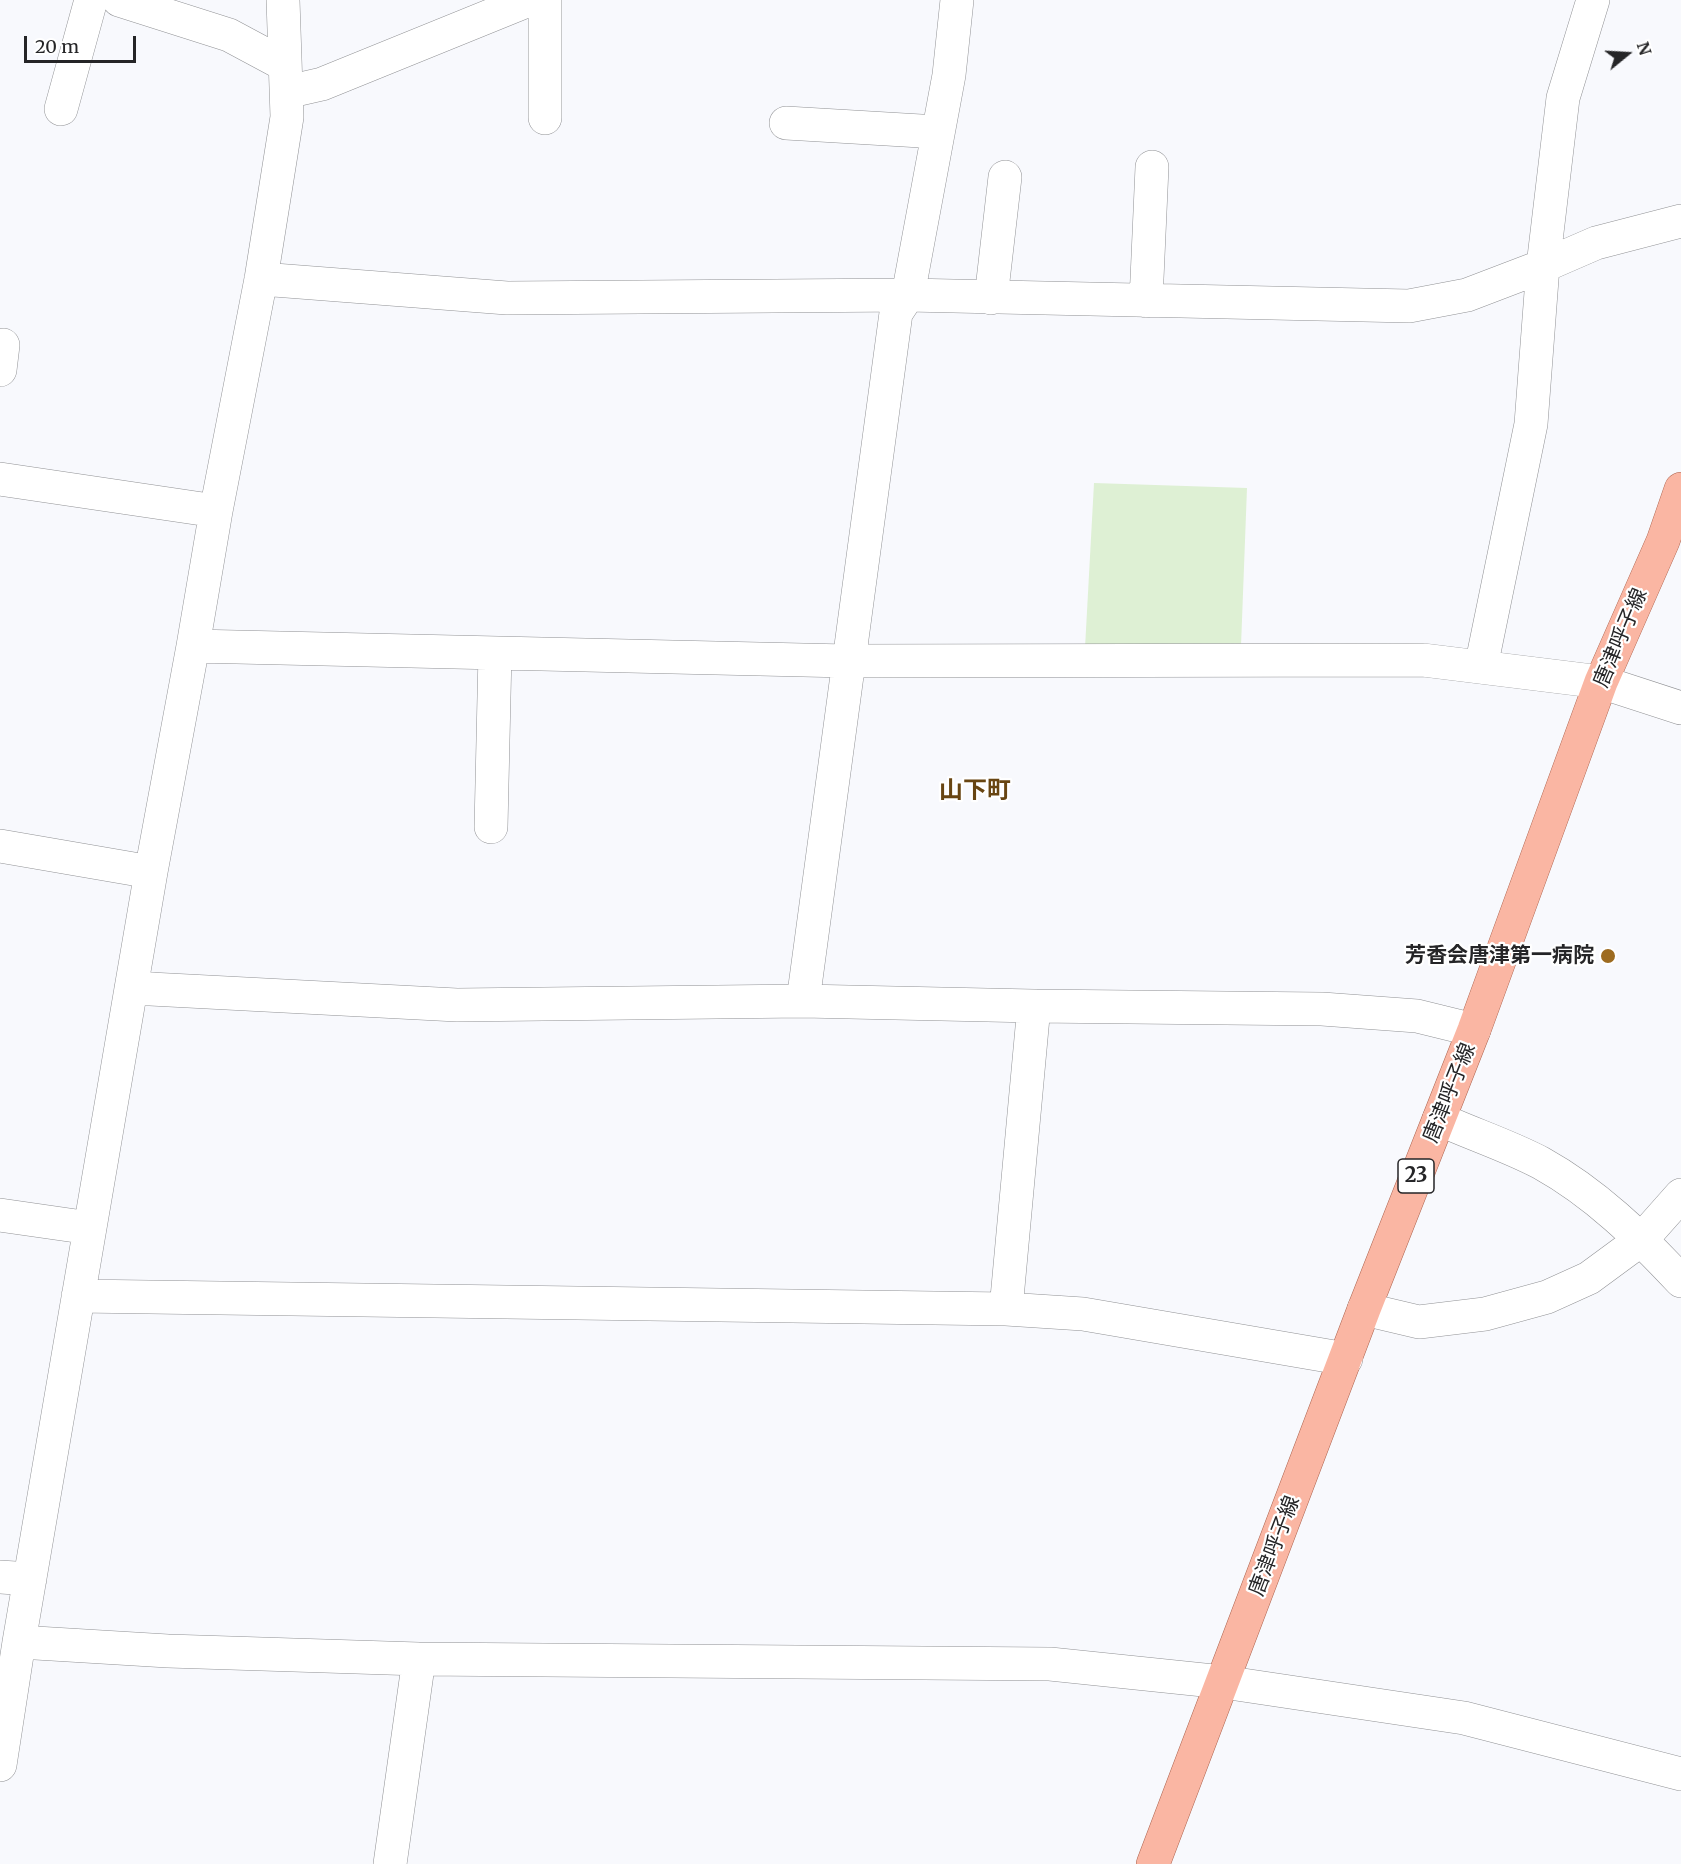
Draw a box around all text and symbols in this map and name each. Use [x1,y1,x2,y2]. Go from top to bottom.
scale bar [27,24,140,62]
north arrow [1597,24,1657,84]
text: 20 m [35,35,79,58]
text: N [1633,39,1656,58]
street label: 唐津呼子線 [1589,585,1653,691]
district label: 山下町 [939,777,1011,805]
place label: 芳香会唐津第一病院 [1405,943,1594,969]
marker: 芳香会唐津第一病院 [1599,947,1617,965]
street label: 唐津呼子線 [1419,1040,1481,1146]
road number: 23 [1398,1159,1434,1193]
street label: 唐津呼子線 [1244,1492,1306,1600]

